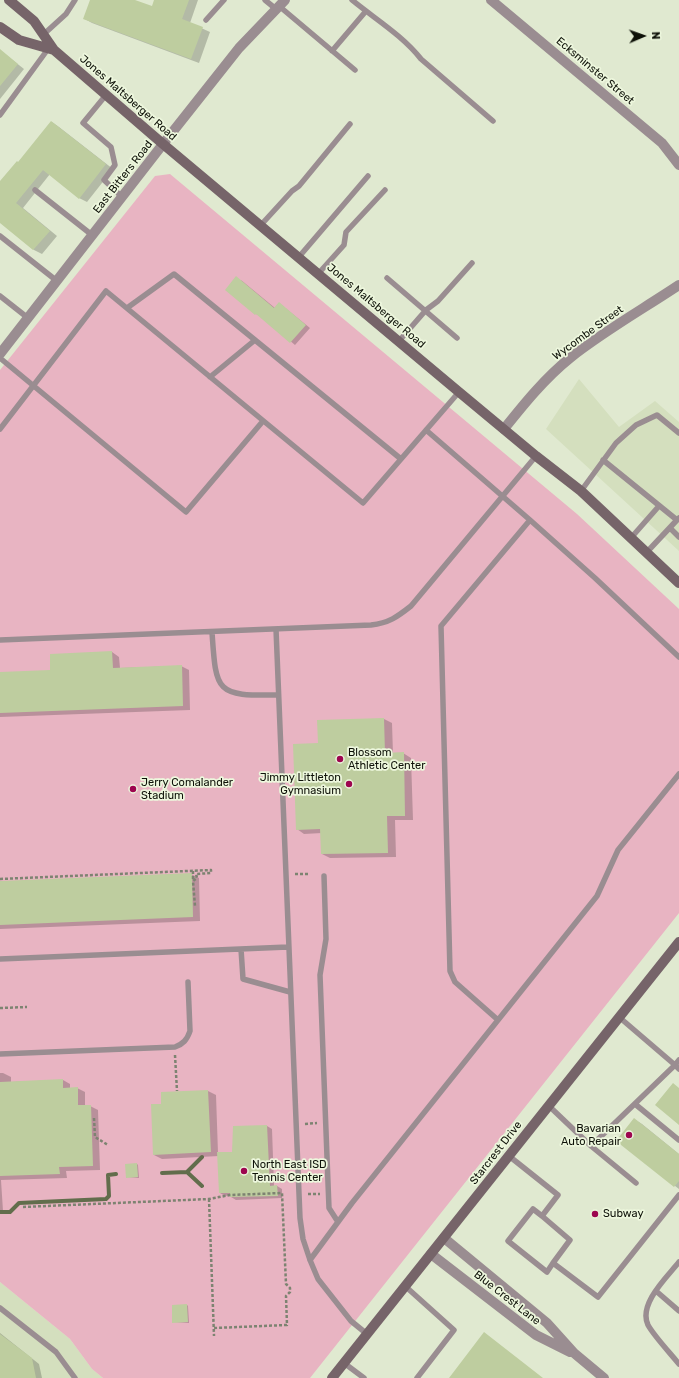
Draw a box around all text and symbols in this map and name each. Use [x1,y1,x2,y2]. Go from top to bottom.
north arrow [623,16,663,56]
text: N [649,31,662,40]
street label: Ecksminster Street [553,35,637,107]
street label: Jones Maltsberger Road [77,52,179,144]
street label: East Bitters Road [91,138,155,216]
street label: Jones Maltsberger Road [324,261,428,351]
street label: Wycombe Street [550,303,626,363]
place label: Blossom Athletic Center [348,746,425,772]
marker: Blossom Athletic Center [335,754,345,764]
place label: Jimmy Littleton Gymnasium [260,771,341,797]
place label: Jerry Comalander Stadium [141,776,233,802]
marker: Jimmy Littleton Gymnasium [344,779,354,789]
marker: Jerry Comalander Stadium [128,784,138,794]
street label: Starcrest Drive [467,1119,525,1187]
place label: Bavarian Auto Repair [561,1122,621,1148]
marker: Bavarian Auto Repair [624,1130,634,1140]
place label: North East ISD Tennis Center [252,1158,327,1184]
marker: North East ISD Tennis Center [239,1166,249,1176]
place label: Subway [603,1207,644,1221]
marker: Subway [590,1209,600,1219]
street label: Blue Crest Lane [471,1268,543,1328]

